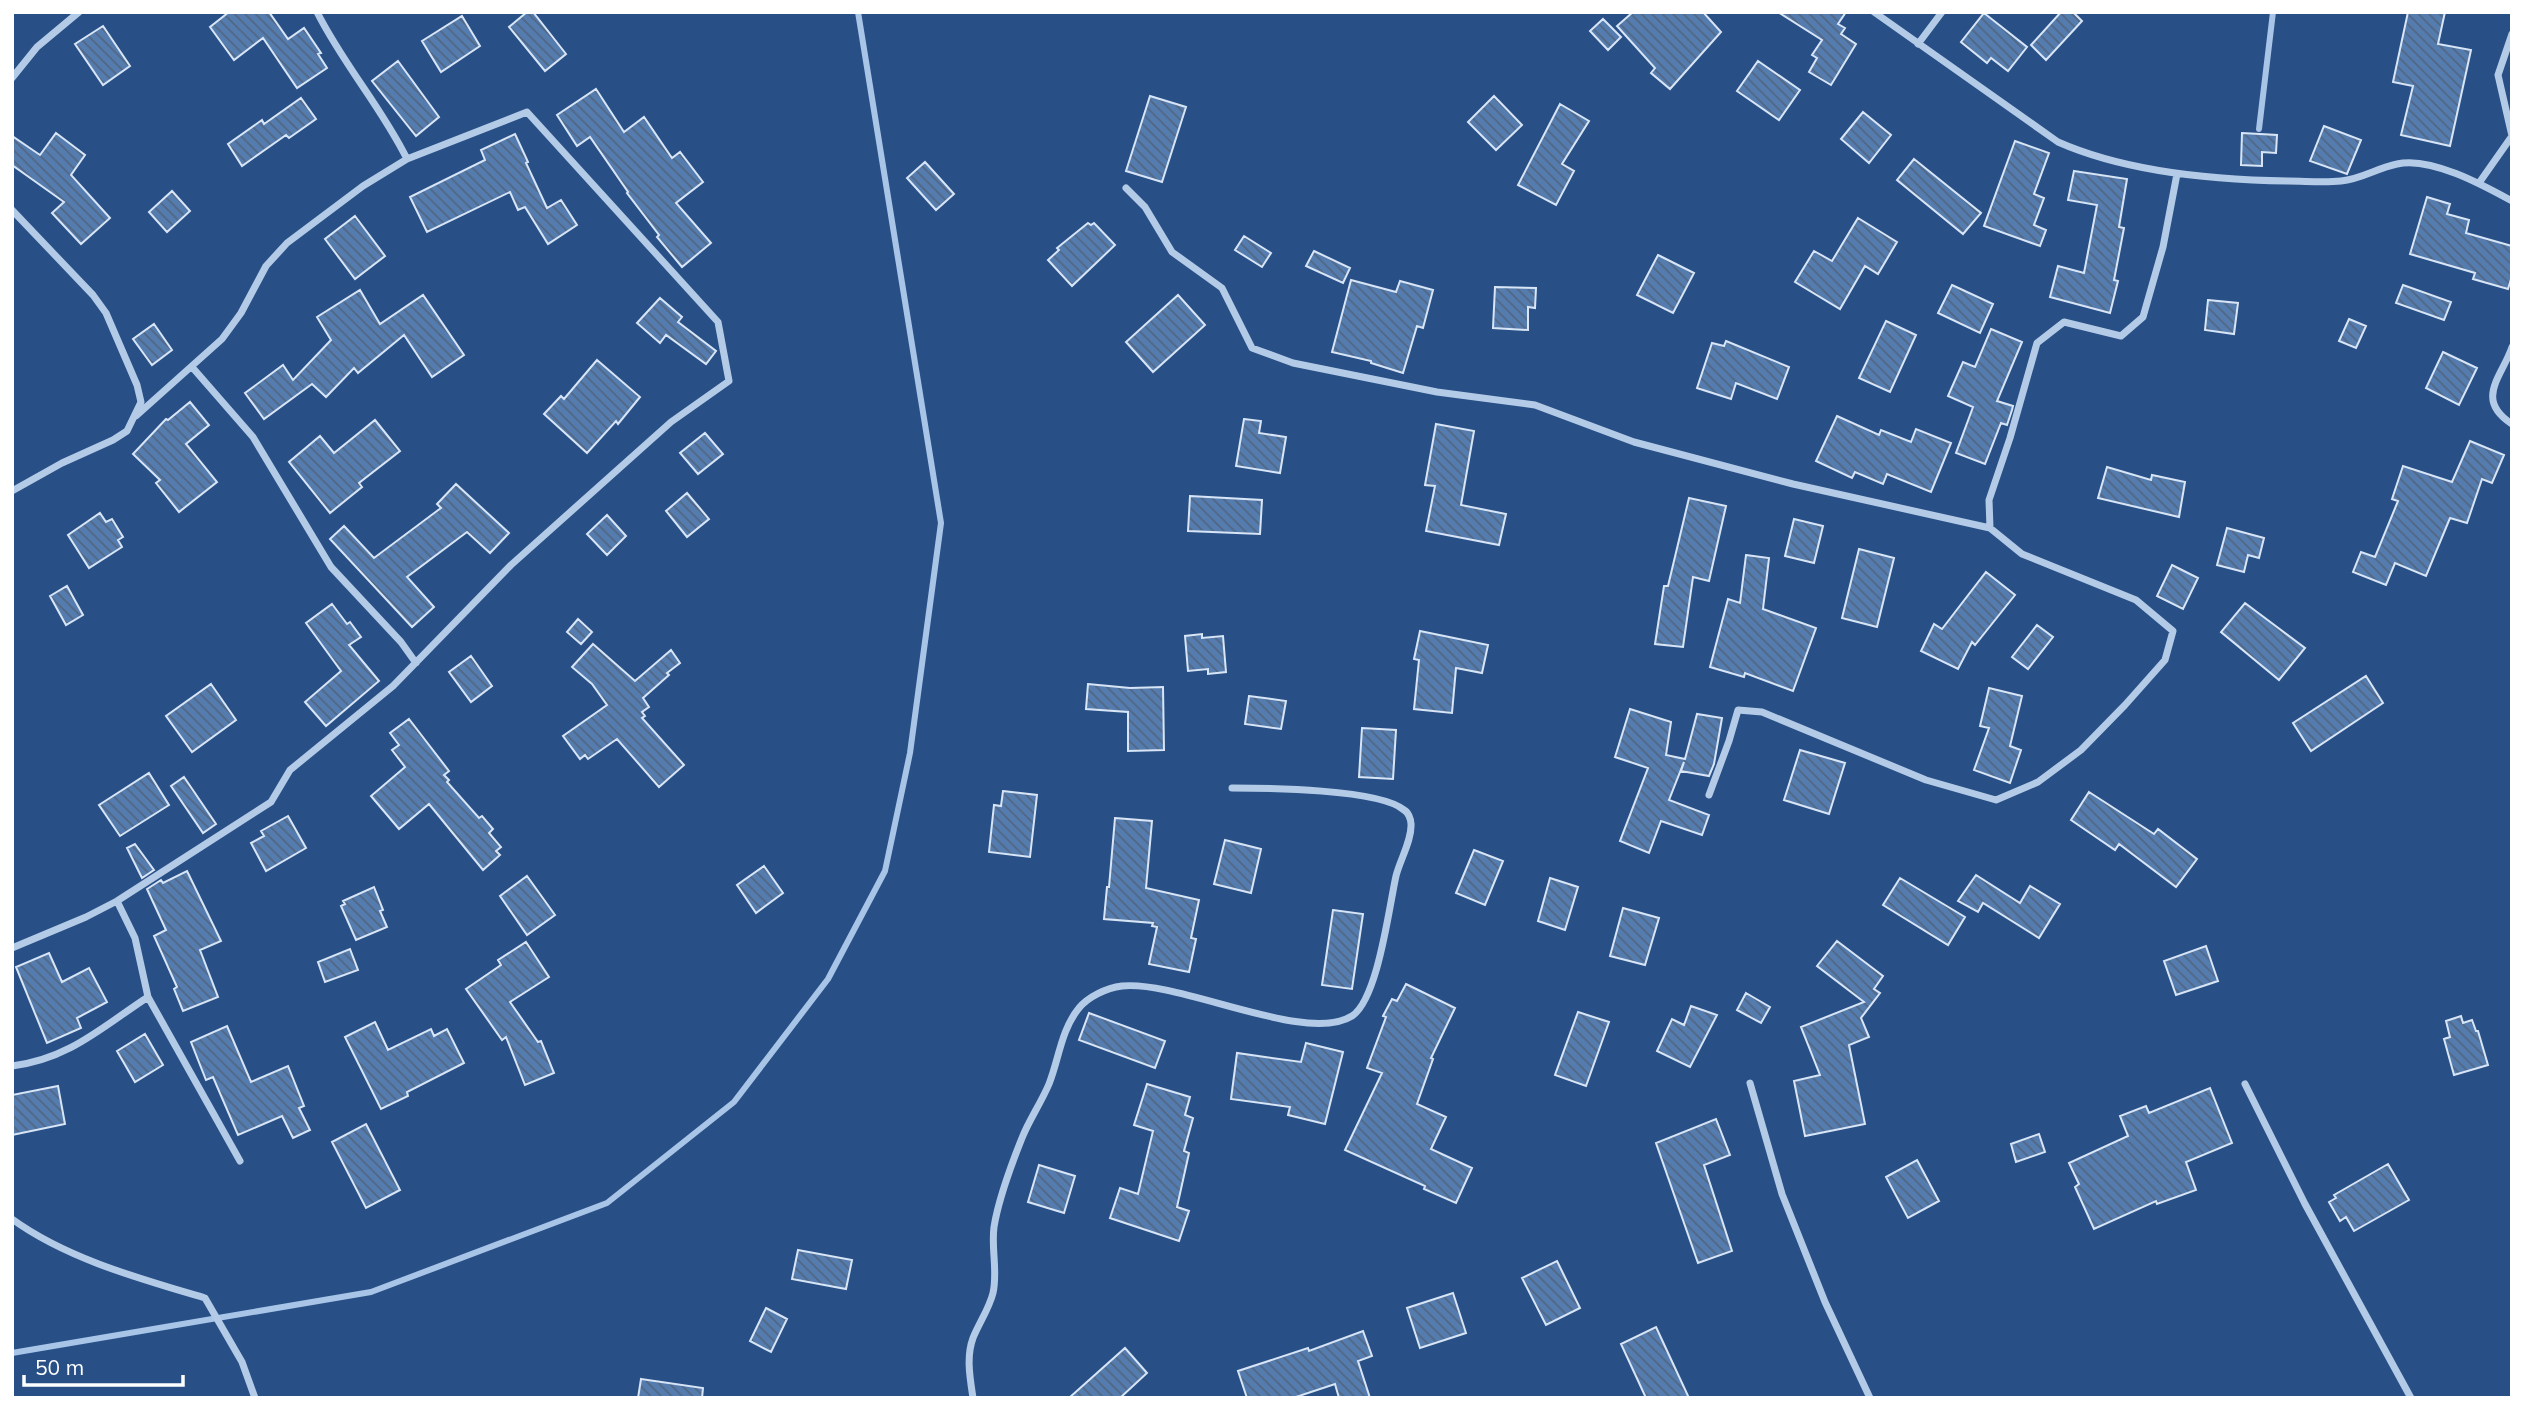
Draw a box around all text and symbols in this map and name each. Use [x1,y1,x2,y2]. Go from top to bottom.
scale bar [24,1344,184,1388]
text: 50 m [35,1354,84,1380]

